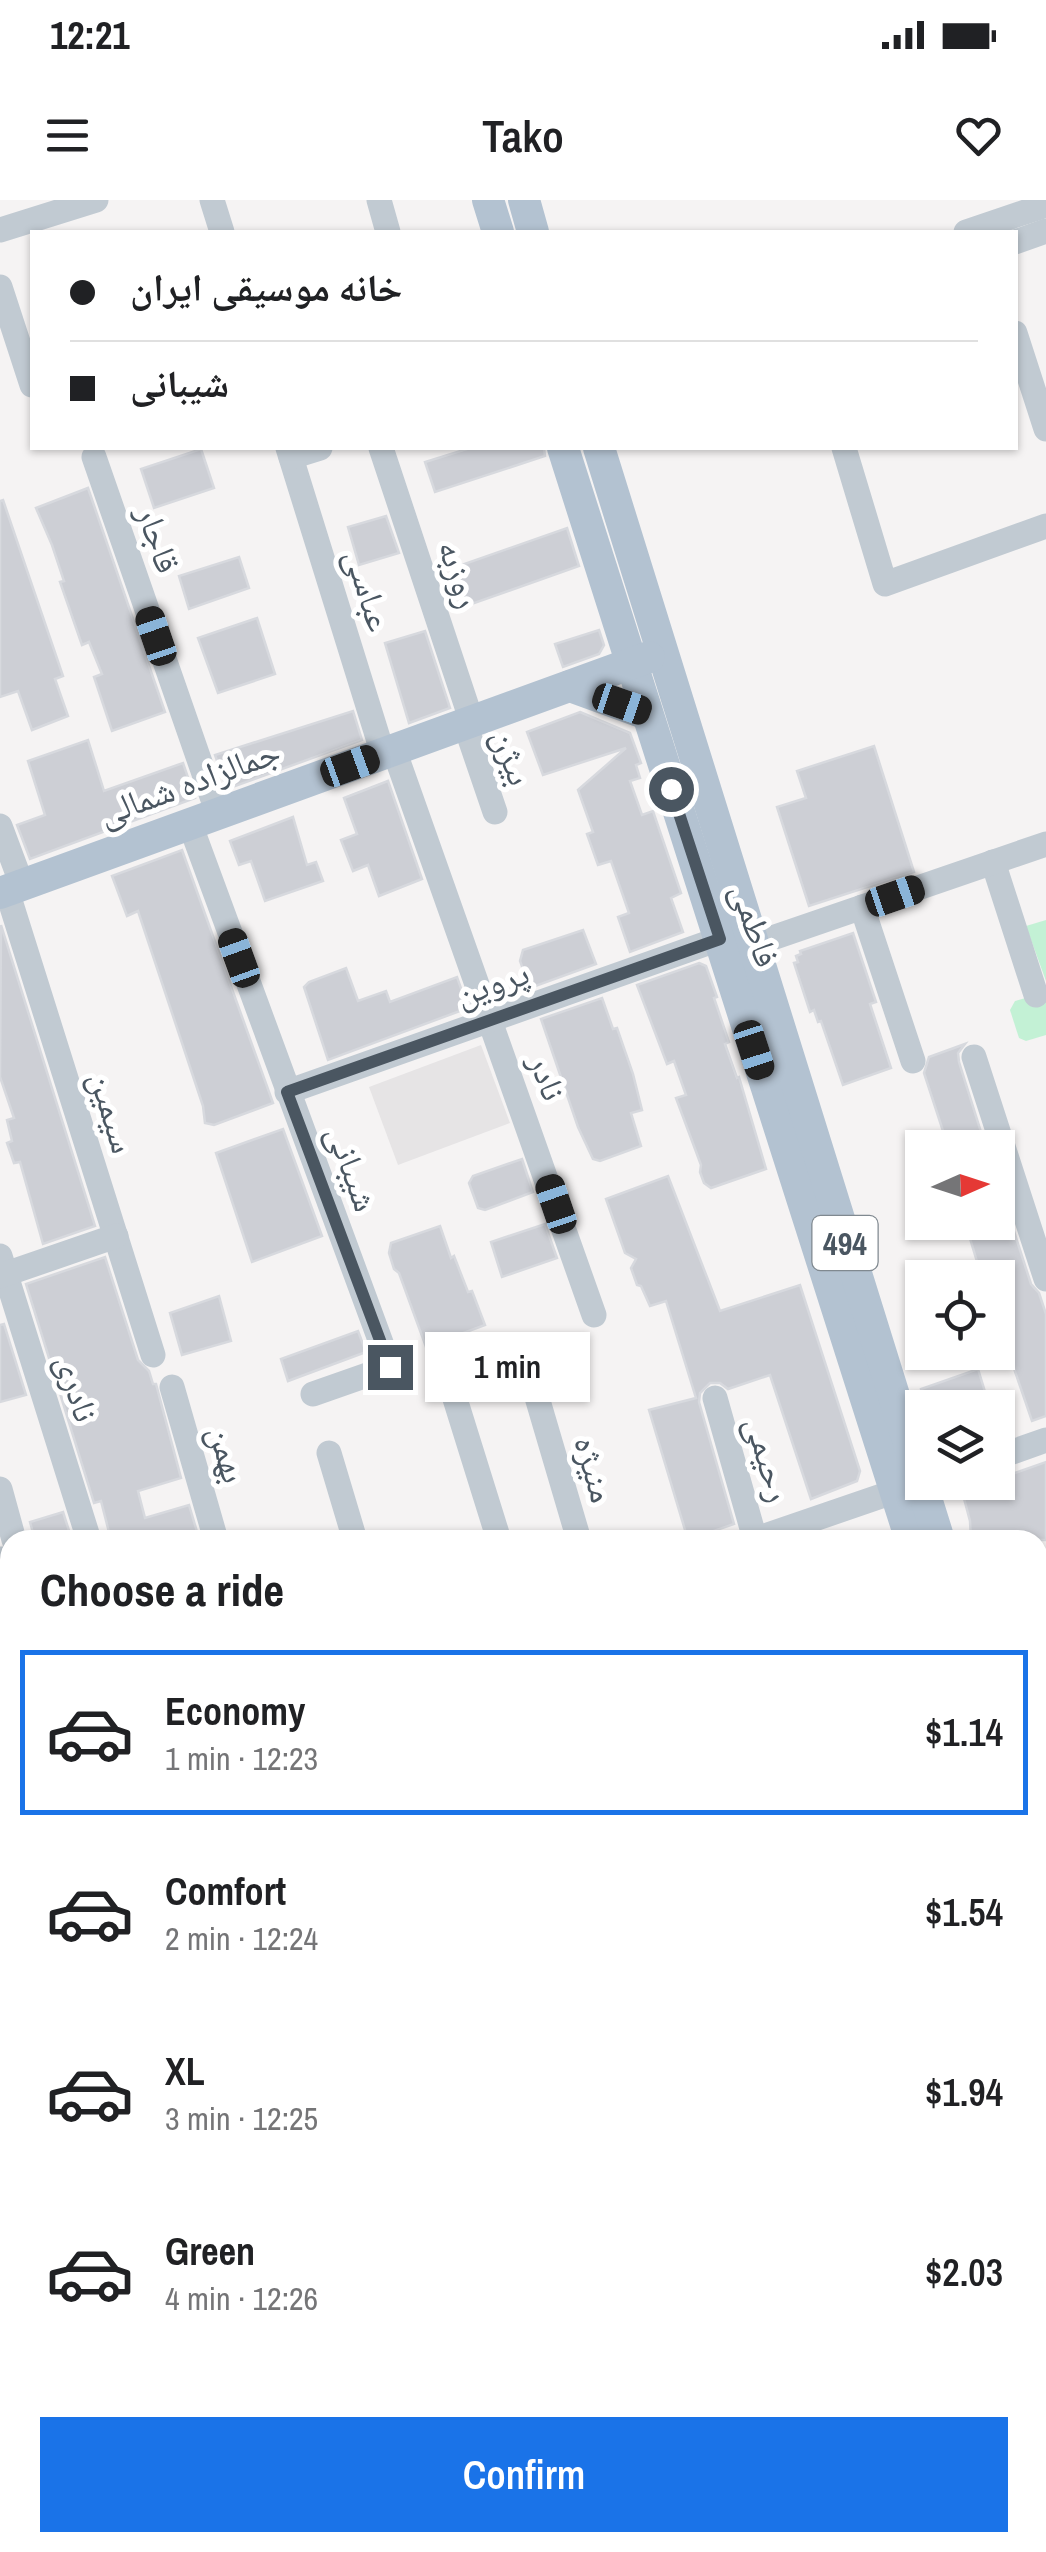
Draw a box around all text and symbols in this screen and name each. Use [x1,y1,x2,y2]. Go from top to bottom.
text: 12:21 [50,10,130,61]
text: Tako [482,105,564,166]
icon: menu [40,108,95,163]
icon: heart [951,108,1006,163]
text: خانه موسیقی ایران [130,262,402,313]
text: شیبانی [130,358,229,409]
street label: قاجار [125,498,192,579]
street label: روزبه [427,534,493,614]
street label: عباسی [334,543,404,637]
car [132,603,180,669]
car [589,680,655,728]
street label: بیژن [482,722,544,792]
street label: جمالزاده شمالی [92,727,286,837]
car [317,742,383,790]
route start [649,767,694,812]
car [862,872,928,920]
street label: فاطمی [720,877,792,973]
car [215,925,263,991]
street label: پروین [449,949,535,1017]
car [730,1017,778,1083]
street label: نادر [518,1046,578,1107]
street label: سیمین [78,1065,148,1159]
street label: شیبانی [316,1118,390,1218]
north arrow [905,1130,1015,1240]
map controls [905,1130,1015,1500]
car [532,1171,580,1237]
road number: 494 [812,1216,878,1270]
button: locate [905,1260,1015,1370]
callout: 1 min [425,1332,590,1402]
route end [368,1345,413,1390]
text: 1 min [474,1345,541,1388]
street label: نادری [46,1349,110,1427]
button: layers [905,1390,1015,1500]
street label: رحیمی [734,1411,804,1507]
street label: بهمن [197,1420,259,1488]
street label: منیژه [563,1430,627,1508]
text: Choose a ride [40,1559,284,1620]
text: Economy [165,1686,305,1737]
icon: car [45,1688,135,1778]
text: $1.14 [925,1707,1003,1758]
text: 1 min · 12:23 [165,1737,318,1780]
text: Comfort [165,1866,286,1917]
icon: car [45,1868,135,1958]
text: $1.54 [925,1887,1003,1938]
text: 2 min · 12:24 [165,1917,318,1960]
text: XL [165,2046,205,2097]
icon: car [45,2048,135,2138]
text: $1.94 [925,2067,1003,2118]
text: 3 min · 12:25 [165,2097,318,2140]
text: Green [165,2226,255,2277]
icon: car [45,2228,135,2318]
text: $2.03 [925,2247,1003,2298]
text: 4 min · 12:26 [165,2277,318,2320]
button: Confirm [40,2417,1008,2532]

